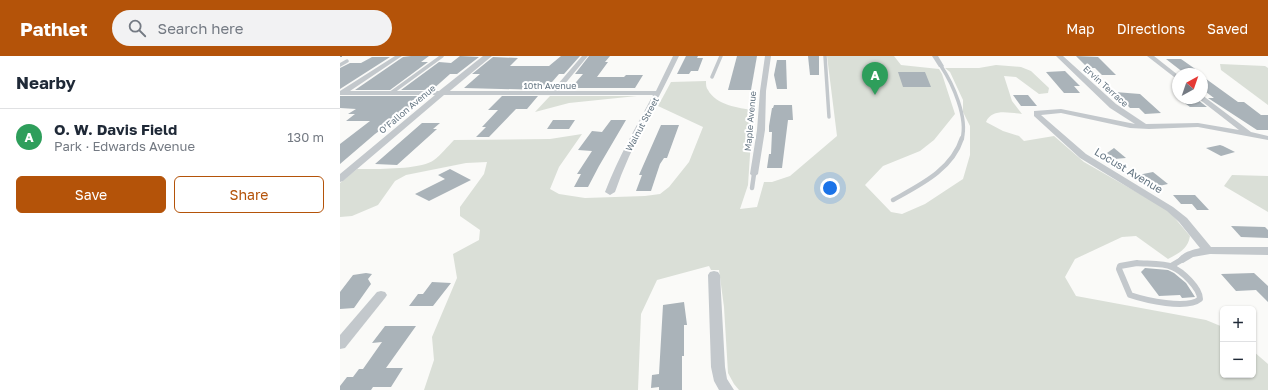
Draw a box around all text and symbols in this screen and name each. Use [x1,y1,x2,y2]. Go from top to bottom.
search box [112,10,392,46]
text: Pathlet [20,17,88,40]
icon: search [126,17,148,39]
text: Search here [158,19,244,37]
text: Map [1066,20,1095,37]
text: Directions [1117,20,1185,37]
text: Saved [1207,20,1248,37]
pin: A [862,62,888,95]
street label: Ervin Terrace [1081,63,1131,109]
north arrow [1172,68,1208,104]
text: Nearby [16,72,76,93]
street label: 10th Avenue [523,80,577,91]
street label: O’Fallon Avenue [377,82,437,136]
street label: Maple Avenue [742,90,758,152]
street label: Walnut Street [623,95,661,153]
text: O. W. Davis Field [54,120,177,138]
text: A [24,129,34,145]
text: 130 m [287,129,324,145]
text: Park · Edwards Avenue [54,138,195,154]
street label: Locust Avenue [1093,145,1165,195]
button: Save [16,176,166,213]
button: Share [174,176,324,213]
your location [820,178,840,198]
map controls [1220,306,1256,378]
button: + [1220,306,1256,342]
button: − [1220,342,1256,378]

